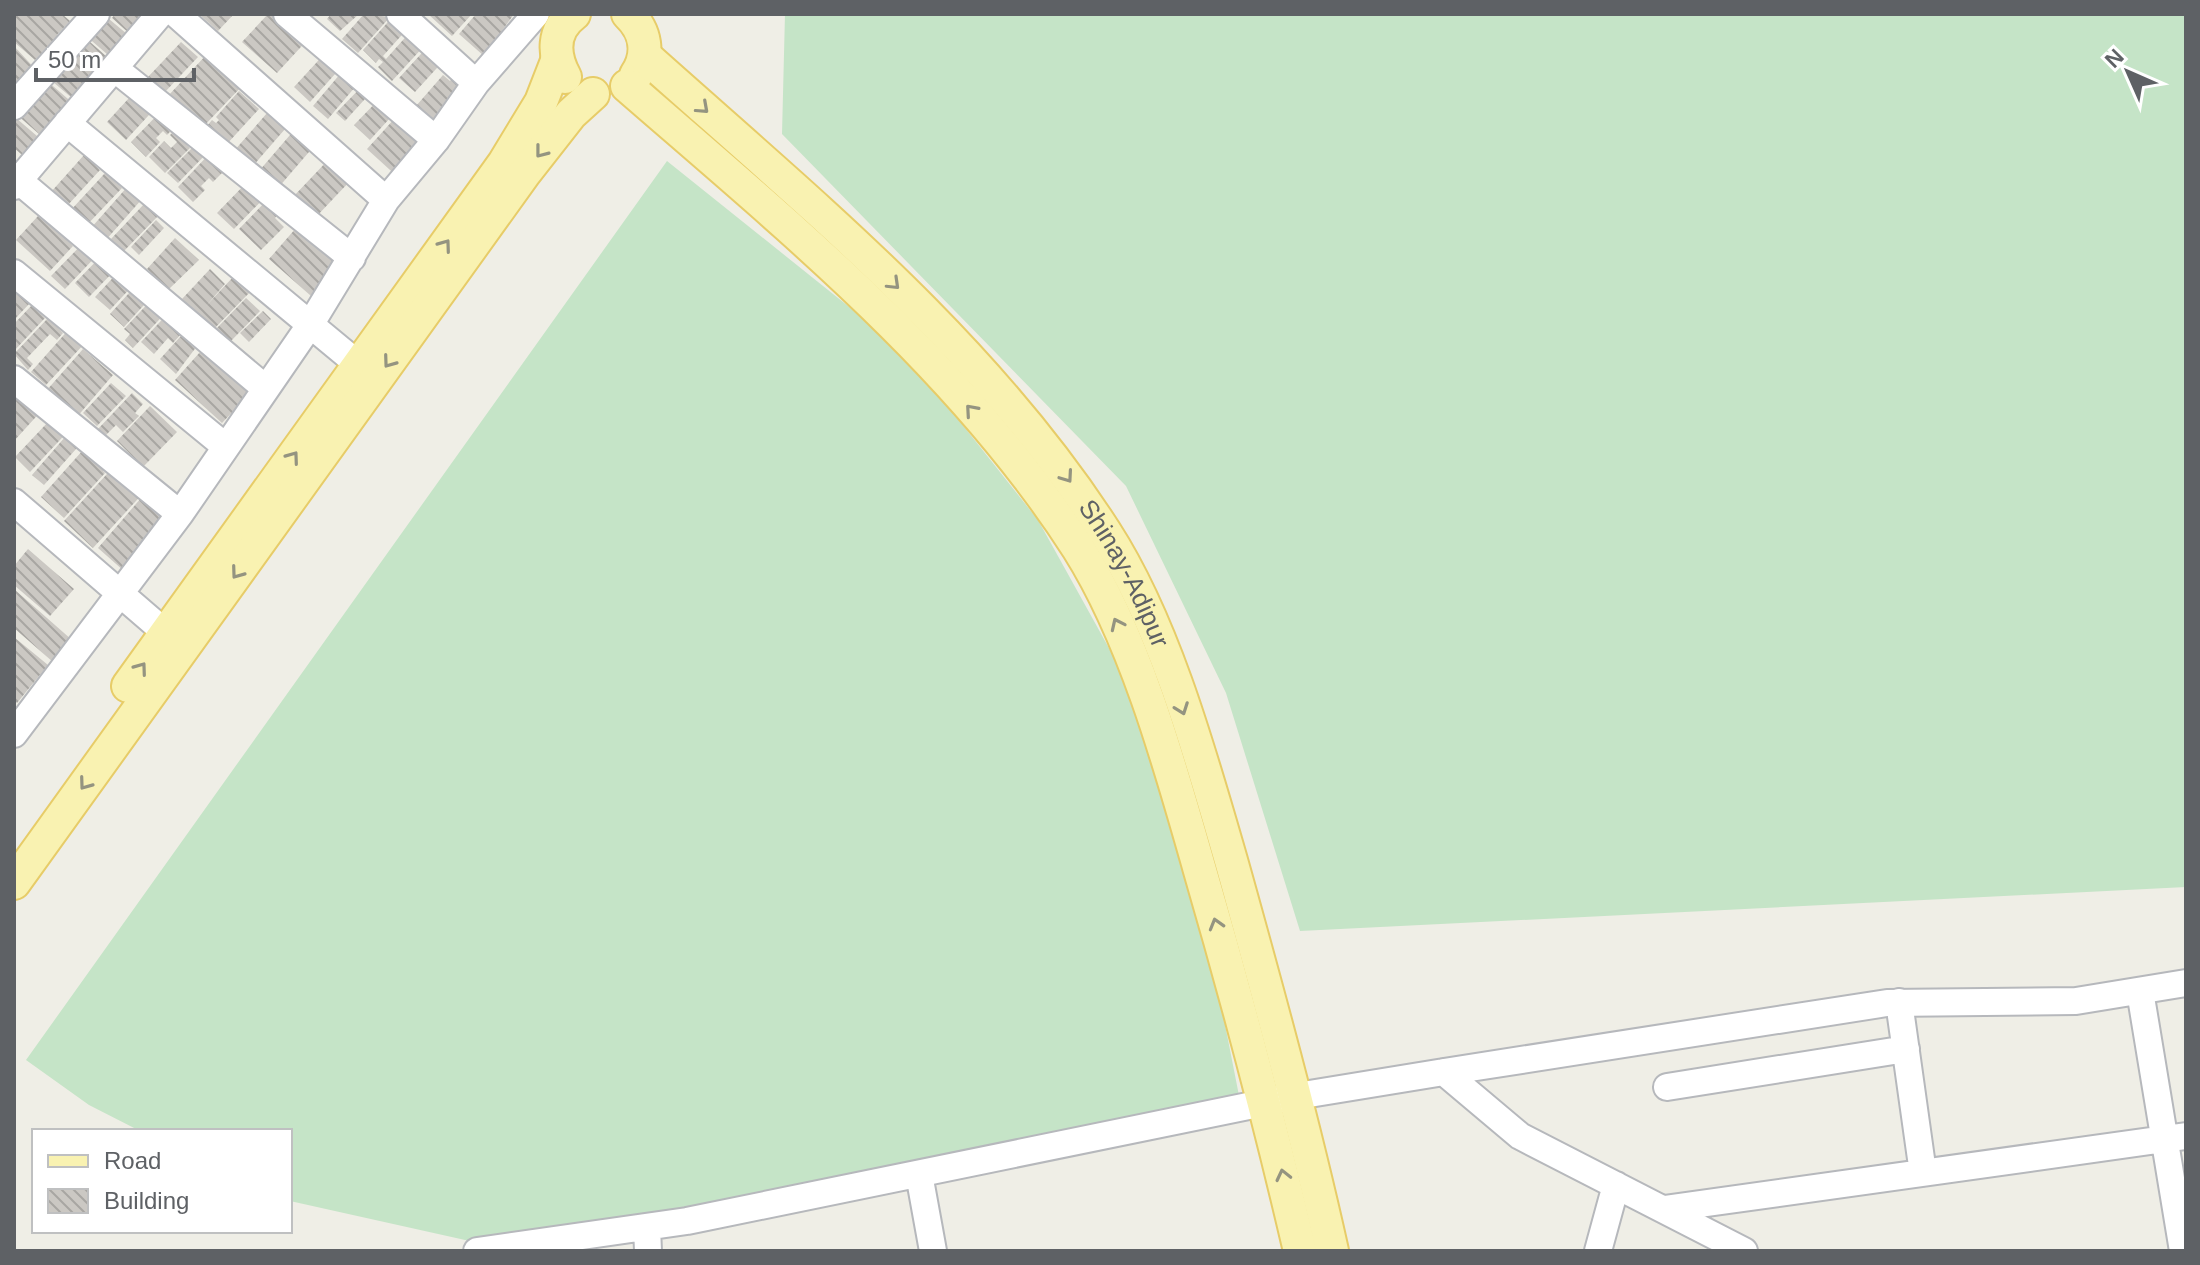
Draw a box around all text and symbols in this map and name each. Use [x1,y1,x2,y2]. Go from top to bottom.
scale bar [36,32,194,82]
north arrow [2088,32,2168,112]
text: N [2100,44,2129,73]
text: 50 m [48,46,101,73]
one-way arrow [693,98,708,112]
one-way arrow [537,143,551,158]
one-way arrow [435,240,450,254]
one-way arrow [885,274,899,289]
one-way arrow [384,354,398,368]
one-way arrow [967,404,981,419]
one-way arrow [283,451,298,465]
one-way arrow [1057,469,1072,483]
street label: Shinay-Adipur [1073,494,1176,652]
one-way arrow [232,565,247,579]
one-way arrow [1111,618,1127,632]
one-way arrow [131,662,146,676]
one-way arrow [1172,701,1189,715]
one-way arrow [80,776,95,790]
one-way arrow [1209,917,1225,931]
legend [32,1129,292,1233]
text: Road [104,1147,161,1174]
one-way arrow [1275,1169,1292,1182]
text: Building [104,1187,189,1214]

